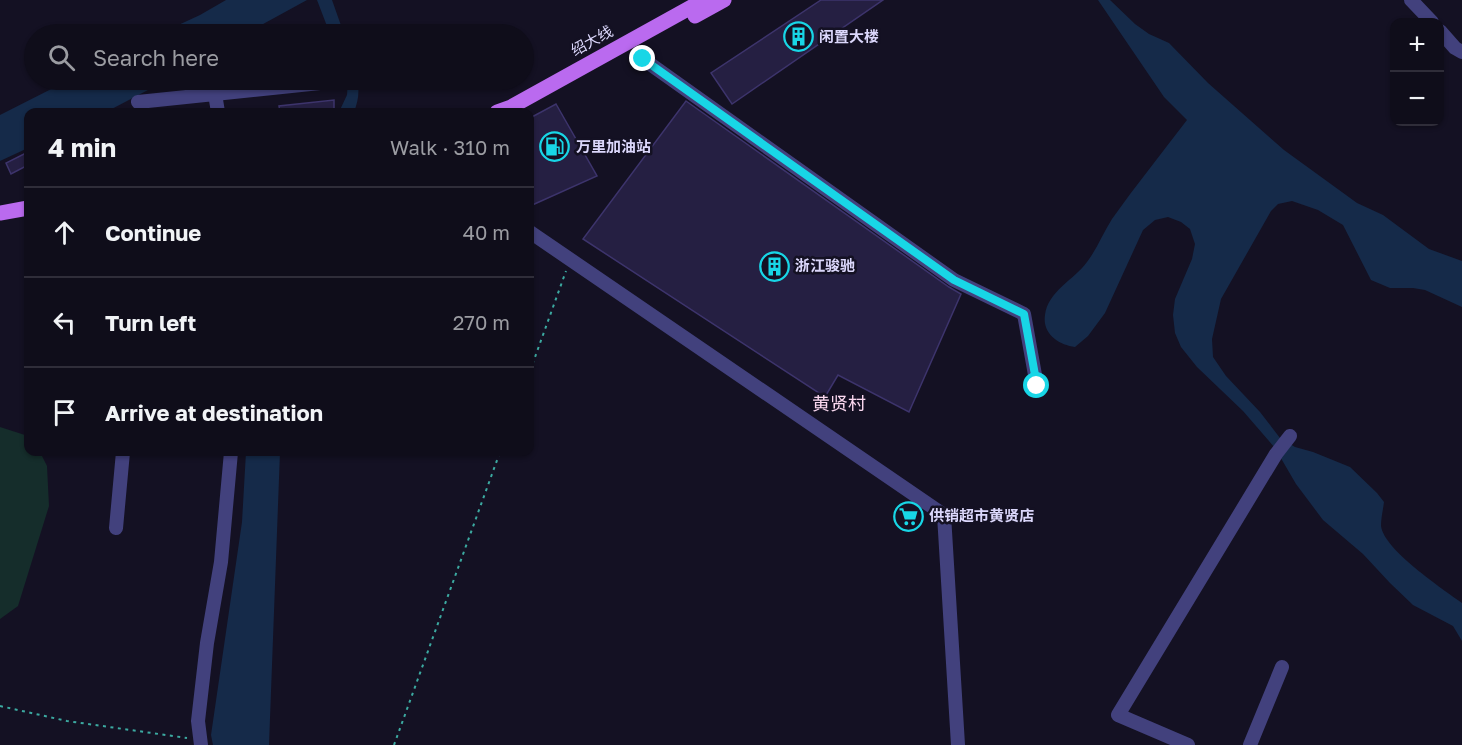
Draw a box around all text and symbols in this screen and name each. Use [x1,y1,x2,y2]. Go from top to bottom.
map controls [1390,18,1444,126]
button: + [1390,18,1444,72]
street label: 绍大线 [567,21,616,59]
building icon: 闲置大楼 [782,21,814,53]
search box [24,24,534,90]
place label: 闲置大楼 [819,27,879,45]
icon: search [45,41,78,74]
text: Search here [93,44,219,71]
route end [629,45,655,71]
button: − [1390,72,1444,126]
fuel station icon: 万里加油站 [539,131,571,163]
text: 4 min [48,132,116,163]
text: Walk · 310 m [390,135,510,159]
place label: 万里加油站 [576,137,651,155]
icon: ahead [48,216,81,249]
text: Continue [105,219,201,246]
text: 40 m [463,220,510,244]
building icon: 浙江骏驰 [758,250,790,282]
place label: 浙江骏驰 [795,256,855,274]
icon: left [48,306,81,339]
text: Turn left [105,309,196,336]
text: 270 m [453,310,510,334]
route start [1023,372,1049,398]
district label: 黄贤村 [812,392,866,414]
icon: arrive [48,396,81,429]
text: Arrive at destination [105,399,323,426]
supermarket icon: 供销超市黄贤店 [892,500,924,532]
place label: 供销超市黄贤店 [929,506,1034,524]

